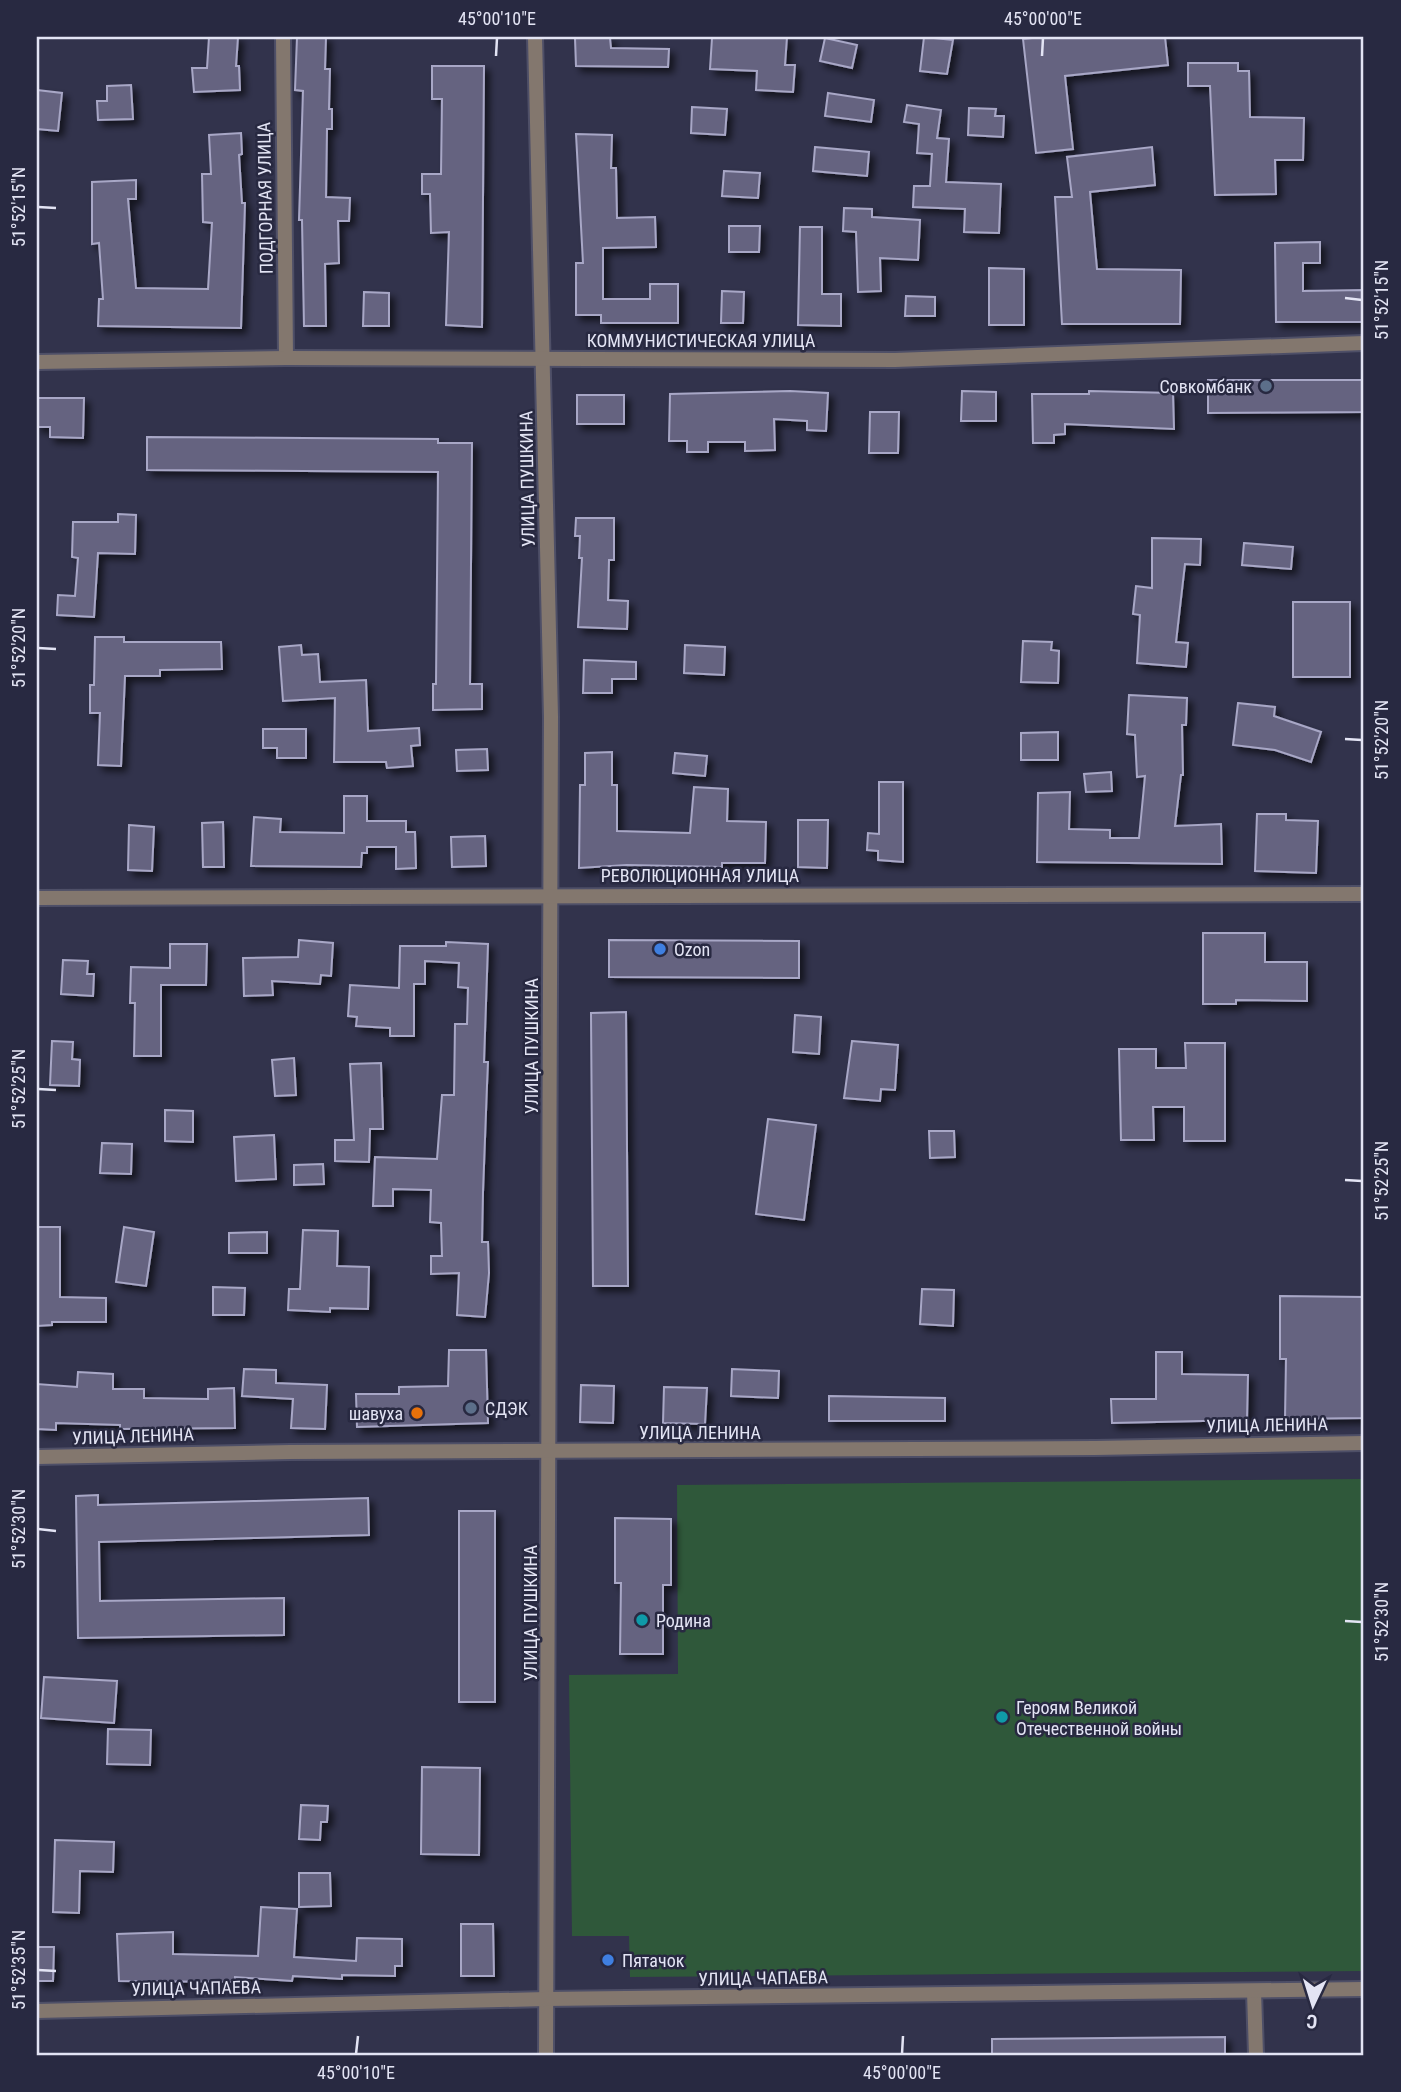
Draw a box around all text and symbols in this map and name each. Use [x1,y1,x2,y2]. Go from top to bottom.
text: 45°00'10"E [458,8,536,29]
text: 45°00'00"E [1004,8,1082,29]
street label: ПОДГОРНАЯ УЛИЦА [253,121,277,274]
text: 51°52'15"N [8,167,29,247]
text: 51°52'15"N [1371,260,1392,340]
street label: КОММУНИСТИЧЕСКАЯ УЛИЦА [587,330,816,351]
place label: Совкомбанк [1159,376,1252,397]
marker: Совкомбанк [1258,378,1274,394]
street label: УЛИЦА ПУШКИНА [515,410,539,547]
text: 51°52'20"N [8,608,29,688]
text: 51°52'20"N [1371,700,1392,780]
street label: РЕВОЛЮЦИОННАЯ УЛИЦА [601,865,800,886]
place label: Ozon [674,939,710,960]
marker: Ozon [652,941,668,957]
street label: УЛИЦА ПУШКИНА [521,977,542,1114]
text: 51°52'25"N [8,1049,29,1129]
text: 51°52'25"N [1371,1141,1392,1221]
place label: СДЭК [485,1398,528,1419]
marker: СДЭК [463,1400,479,1416]
place label: шавуха [349,1403,403,1424]
marker: шавуха [409,1405,425,1421]
street label: УЛИЦА ЛЕНИНА [1206,1413,1329,1437]
street label: УЛИЦА ЛЕНИНА [639,1422,762,1443]
street label: УЛИЦА ЛЕНИНА [72,1423,195,1449]
text: 51°52'30"N [8,1489,29,1569]
street label: УЛИЦА ПУШКИНА [520,1544,541,1681]
text: 51°52'30"N [1371,1582,1392,1662]
place label: Родина [656,1610,711,1631]
marker: Родина [634,1612,650,1628]
place label: Героям Великой Отечественной войны [1016,1697,1182,1739]
marker: Героям Великой Отечественной войны [994,1709,1010,1725]
text: 51°52'35"N [8,1930,29,2010]
place label: Пятачок [622,1950,685,1971]
marker: Пятачок [600,1952,616,1968]
street label: УЛИЦА ЧАПАЕВА [698,1966,829,1990]
north arrow [1278,1969,1348,2039]
street label: УЛИЦА ЧАПАЕВА [131,1976,262,2000]
text: С [1305,2010,1318,2033]
text: 45°00'10"E [317,2062,395,2083]
text: 45°00'00"E [863,2062,941,2083]

